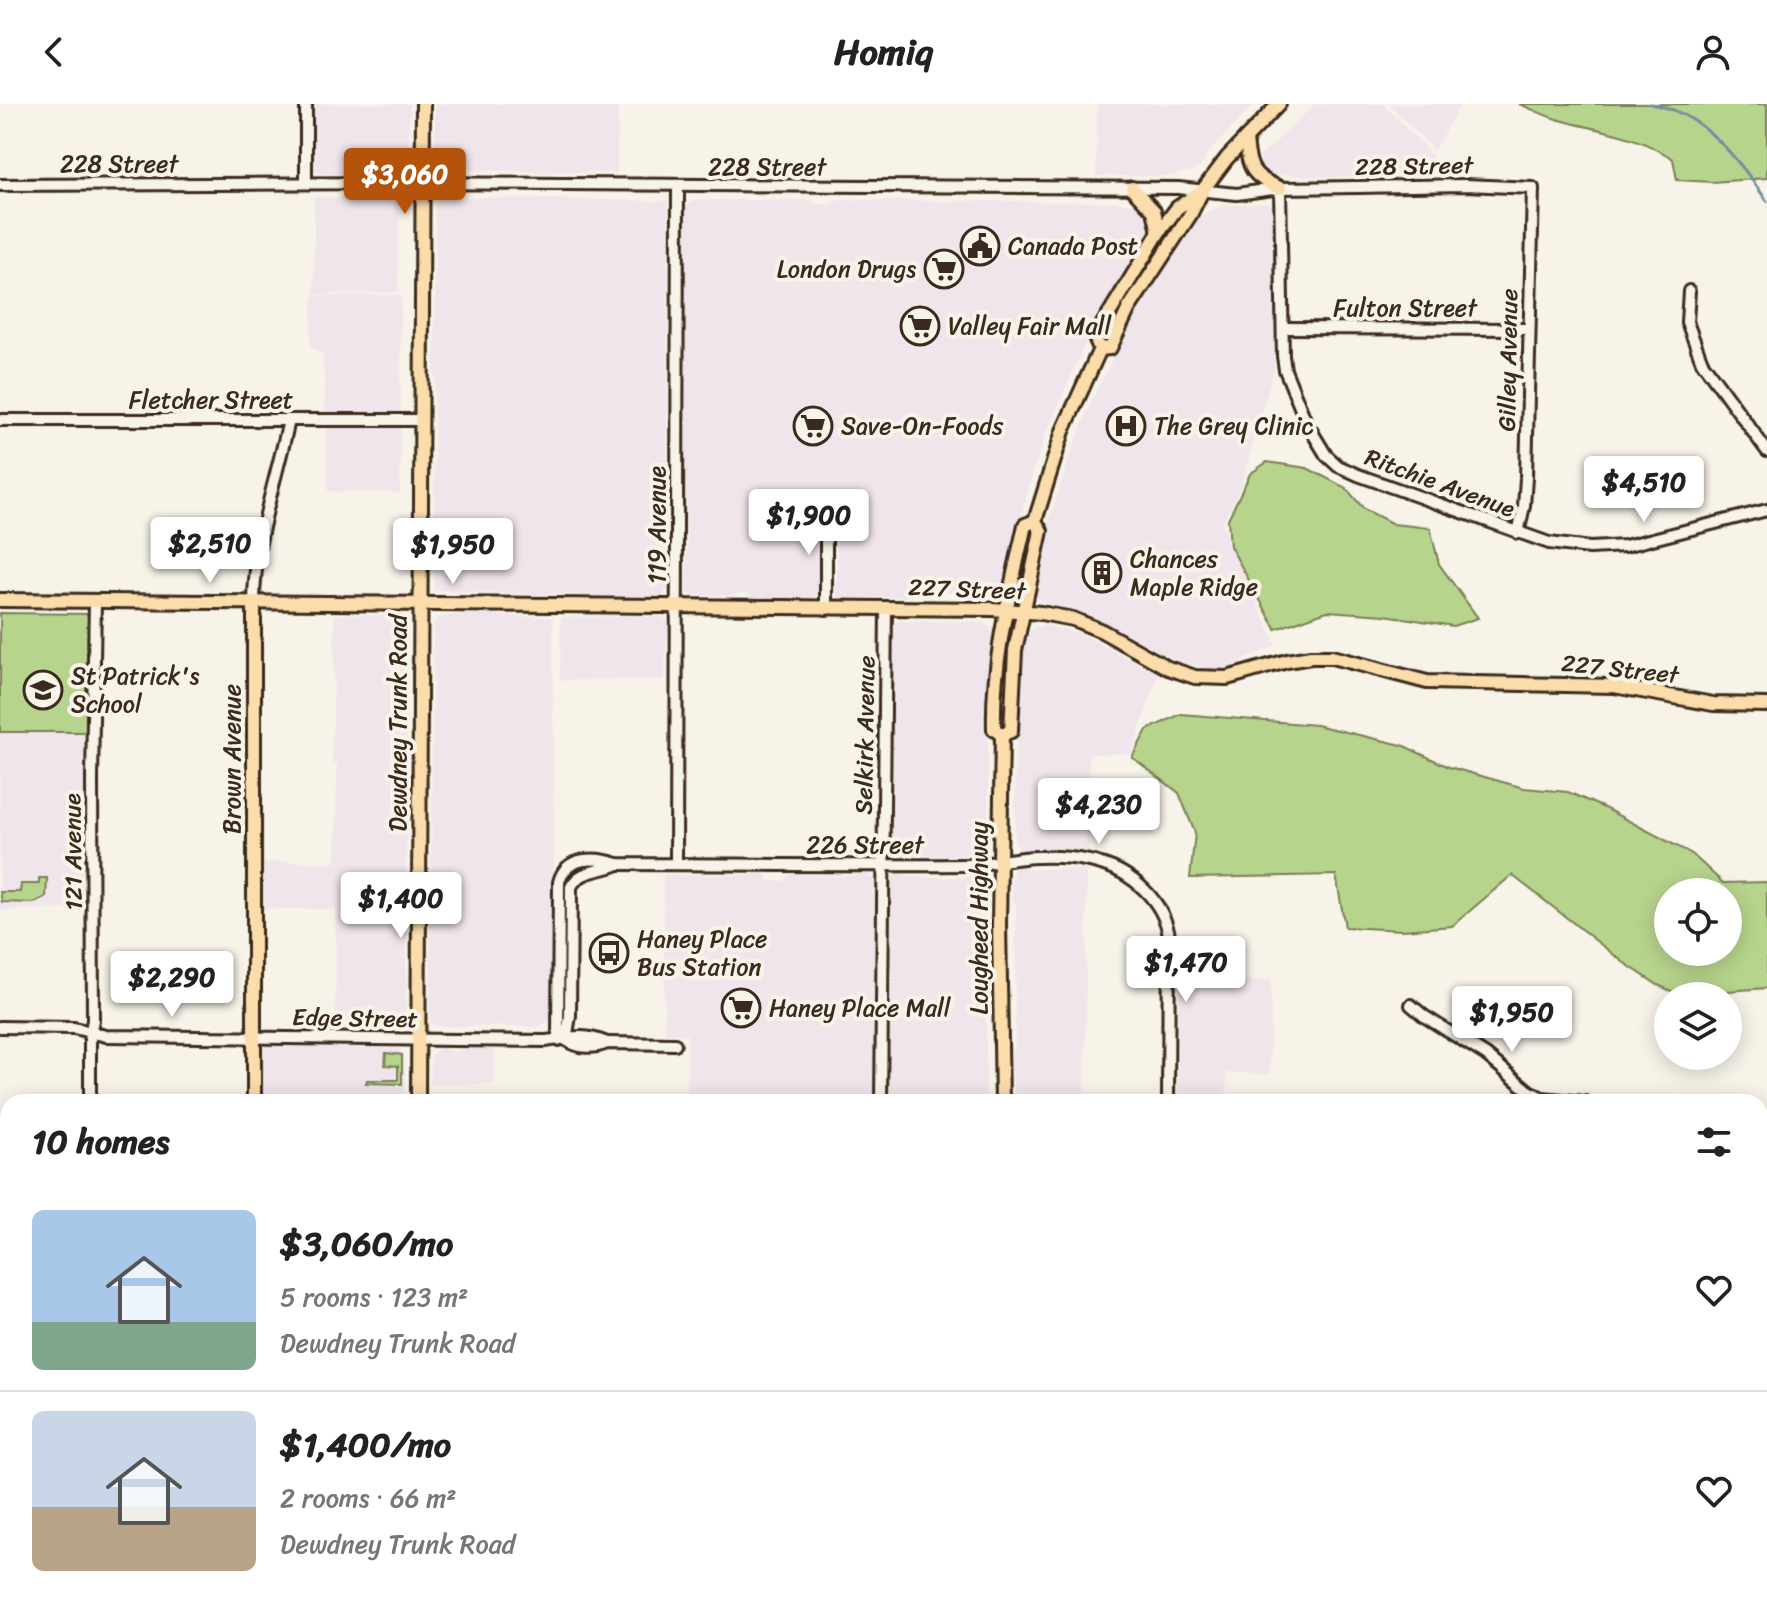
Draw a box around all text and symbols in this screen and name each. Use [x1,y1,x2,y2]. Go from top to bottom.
text: Homiq [834,20,933,84]
icon: back [32,30,76,74]
icon: person [1691,30,1735,74]
street label: 228 Street [60,143,179,185]
street label: 228 Street [1355,144,1475,188]
street label: 228 Street [708,146,827,188]
pin: $3,060 [340,148,470,216]
text: $3,060 [362,151,448,197]
public building icon: Canada Post [959,225,1001,267]
place label: Canada Post [1008,225,1138,267]
place label: London Drugs [777,248,916,290]
supermarket icon: London Drugs [923,248,965,290]
street label: Fulton Street [1333,287,1478,329]
street label: Gilley Avenue [1486,288,1530,432]
supermarket icon: Valley Fair Mall [899,305,941,347]
place label: Valley Fair Mall [948,305,1112,347]
street label: Fletcher Street [129,379,293,421]
supermarket icon: Save-On-Foods [792,405,834,447]
place label: Save-On-Foods [841,405,1004,447]
hospital icon: The Grey Clinic [1105,405,1147,447]
place label: The Grey Clinic [1154,405,1314,447]
street label: Ritchie Avenue [1359,436,1521,530]
pin: $4,510 [1579,456,1709,524]
text: $4,510 [1602,459,1686,505]
street label: 119 Avenue [636,465,678,584]
pin: $1,900 [744,489,874,557]
text: $1,900 [767,492,851,538]
pin: $2,510 [145,517,275,585]
pin: $1,950 [388,518,518,586]
text: $2,510 [169,520,251,566]
text: $1,950 [411,521,495,567]
place label: Chances Maple Ridge [1130,538,1258,608]
building icon: Chances Maple Ridge [1081,552,1123,594]
street label: 227 Street [908,566,1028,612]
street label: Dewdney Trunk Road [377,613,419,832]
street label: 227 Street [1559,642,1682,696]
place label: St Patrick's School [71,655,200,725]
street label: Selkirk Avenue [843,655,887,815]
school or university icon: St Patrick's School [22,669,64,711]
street label: Brown Avenue [211,684,253,834]
pin: $4,230 [1034,778,1164,846]
text: $4,230 [1056,781,1142,827]
street label: 121 Avenue [51,793,95,911]
street label: Lougheed Highway [958,821,1000,1015]
street label: 226 Street [806,824,925,866]
pin: $1,400 [336,872,466,940]
text: $1,400 [359,875,443,921]
map controls [1654,878,1742,1070]
button: locate [1654,878,1742,966]
place label: Haney Place Bus Station [637,918,767,988]
bus stop icon: Haney Place Bus Station [588,932,630,974]
pin: $1,470 [1121,936,1251,1004]
text: $1,470 [1144,939,1228,985]
pin: $2,290 [107,951,237,1019]
text: $2,290 [129,954,215,1000]
button: layers [1654,982,1742,1070]
pin: $1,950 [1447,986,1577,1054]
supermarket icon: Haney Place Mall [720,987,762,1029]
place label: Haney Place Mall [769,987,952,1029]
text: $1,950 [1470,989,1554,1035]
street label: Edge Street [292,996,418,1040]
text: 10 homes [32,1112,170,1172]
icon: filters [1692,1120,1736,1164]
text: $3,060/mo [280,1214,453,1274]
icon: home [96,1242,192,1338]
icon: heart [1692,1268,1736,1312]
text: 5 rooms · 123 m² [280,1274,468,1320]
text: Dewdney Trunk Road [280,1320,515,1366]
text: $1,400/mo [280,1415,451,1475]
icon: home [96,1443,192,1539]
icon: heart [1692,1469,1736,1513]
text: 2 rooms · 66 m² [280,1475,456,1521]
text: Dewdney Trunk Road [280,1521,515,1567]

